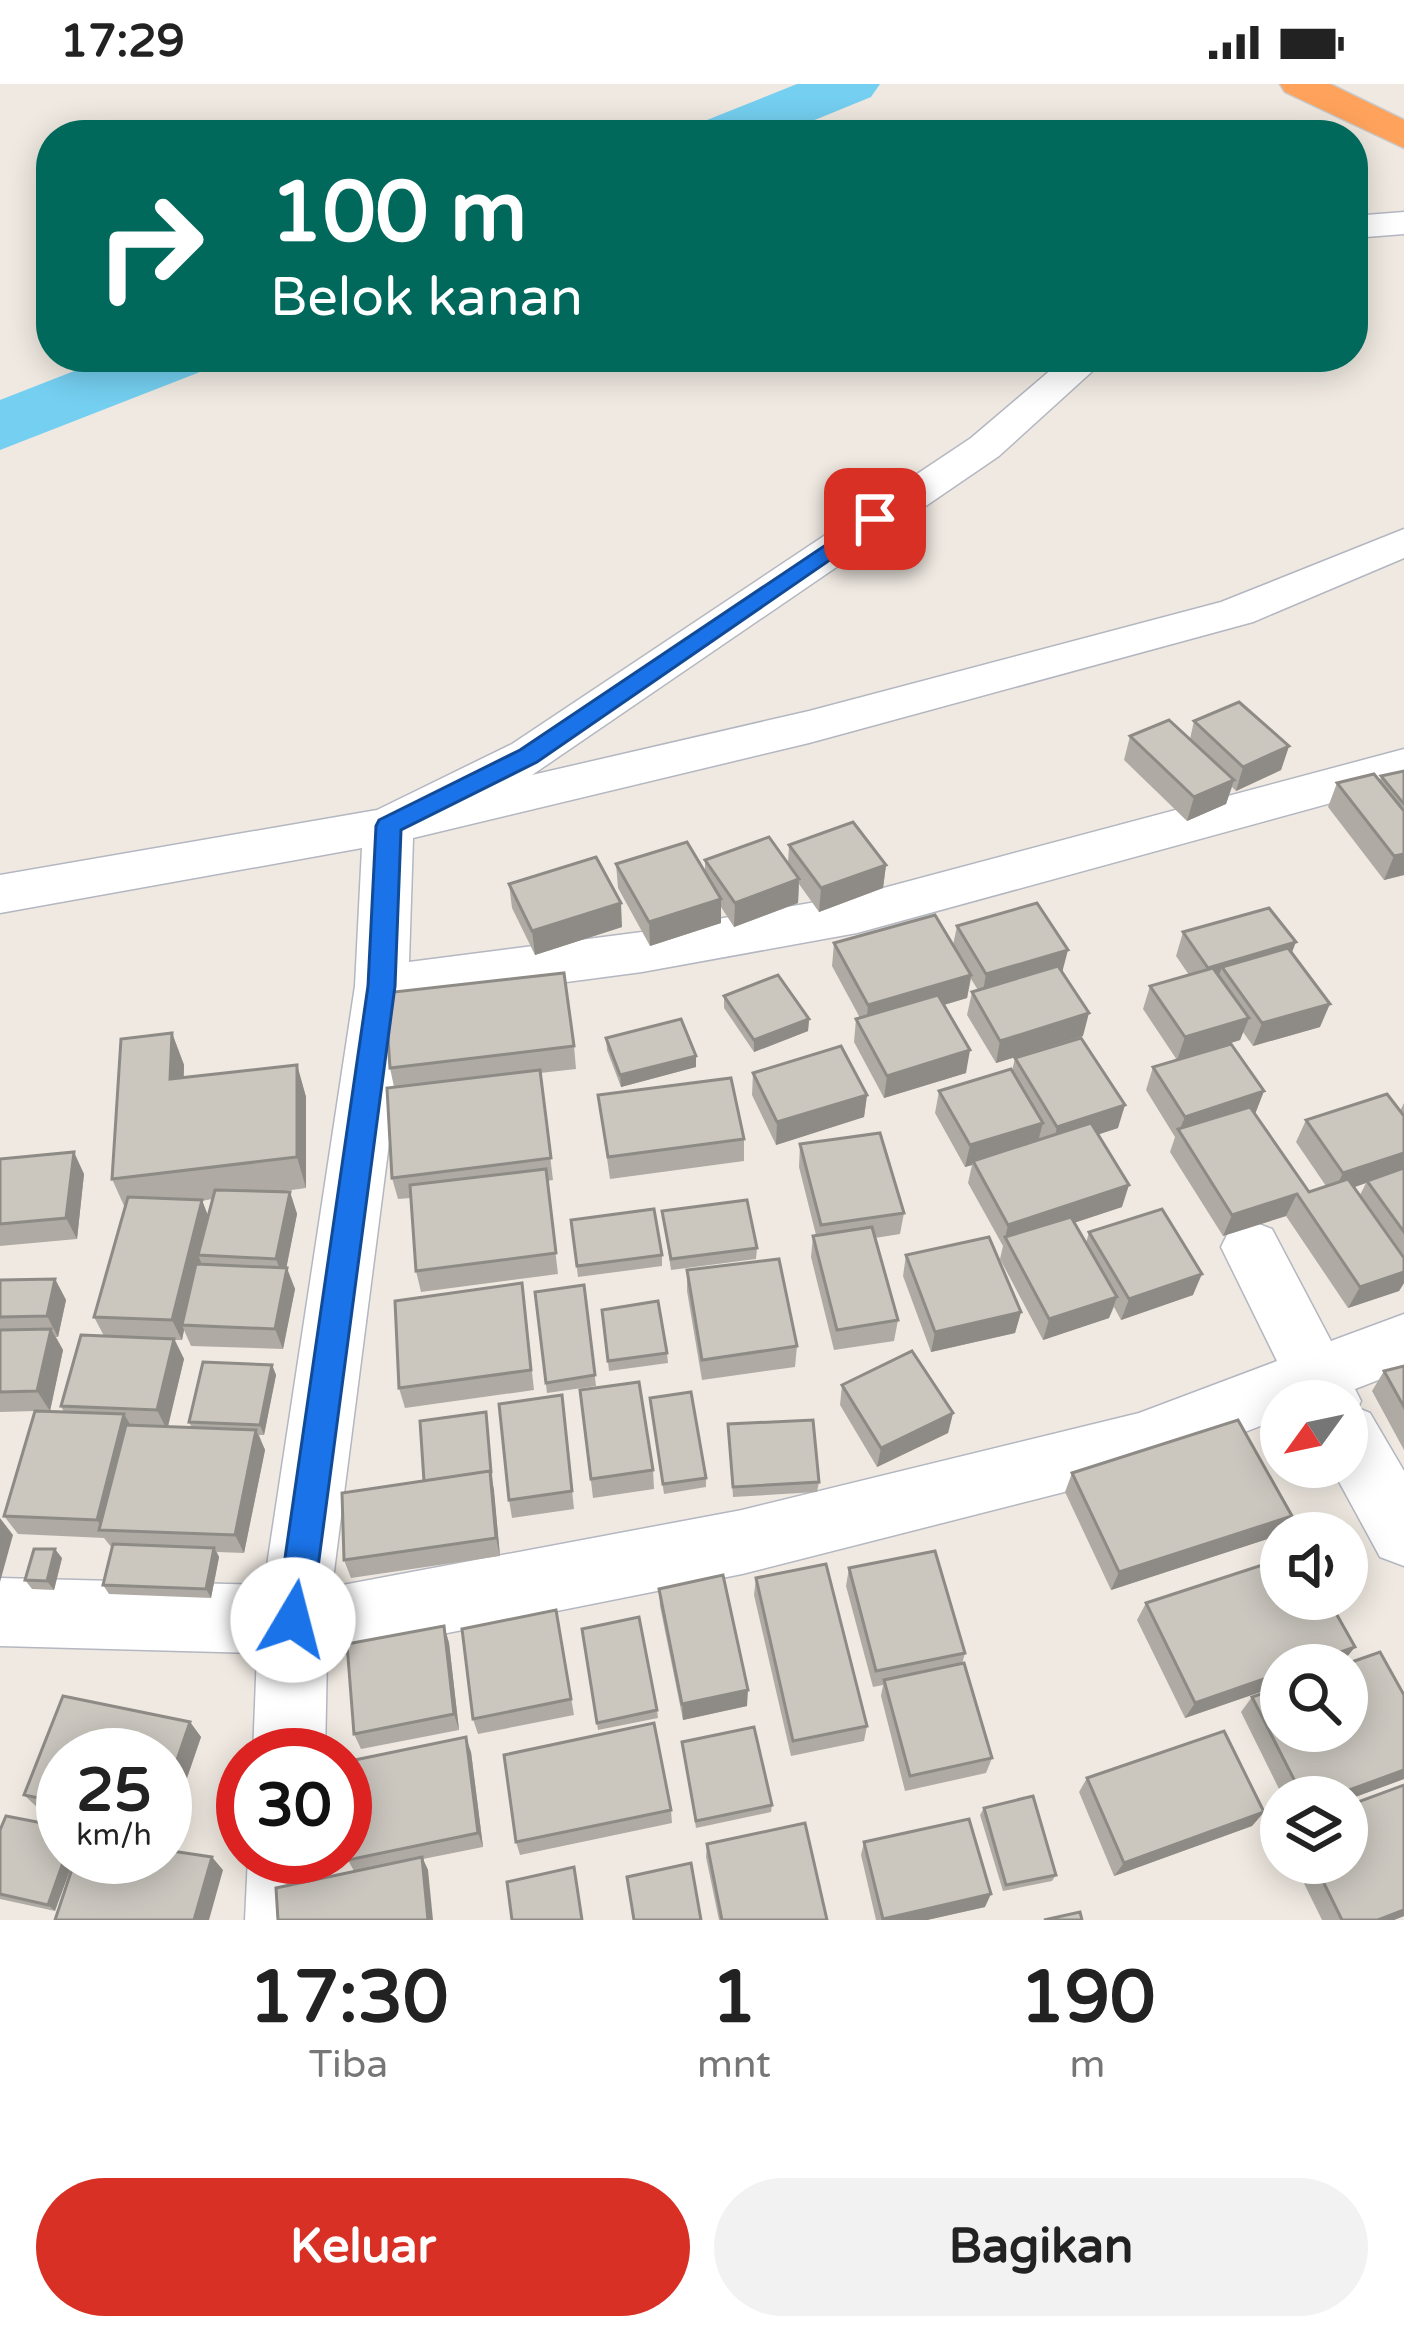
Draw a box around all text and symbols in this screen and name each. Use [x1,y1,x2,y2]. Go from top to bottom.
text: 17:29 [60,15,185,69]
text: 100 m [270,163,527,264]
icon: right [72,168,228,324]
text: Belok kanan [270,265,583,330]
pin [824,468,926,570]
icon: arrive [842,486,908,552]
north arrow [1260,1380,1368,1488]
map controls [1260,1380,1368,1884]
button: sound [1260,1512,1368,1620]
position arrow [230,1557,356,1683]
button: search [1260,1644,1368,1752]
speed limit sign: 30 [216,1728,372,1884]
text: 25 [76,1755,152,1827]
button: layers [1260,1776,1368,1884]
text: km/h [76,1817,152,1854]
text: 17:30 [249,1955,448,2042]
text: 1 [711,1955,757,2042]
text: 190 [1020,1955,1155,2042]
text: Tiba [309,2041,388,2088]
text: mnt [697,2041,771,2088]
text: m [1070,2041,1105,2088]
button: Keluar [36,2178,690,2316]
button: Bagikan [714,2178,1368,2316]

